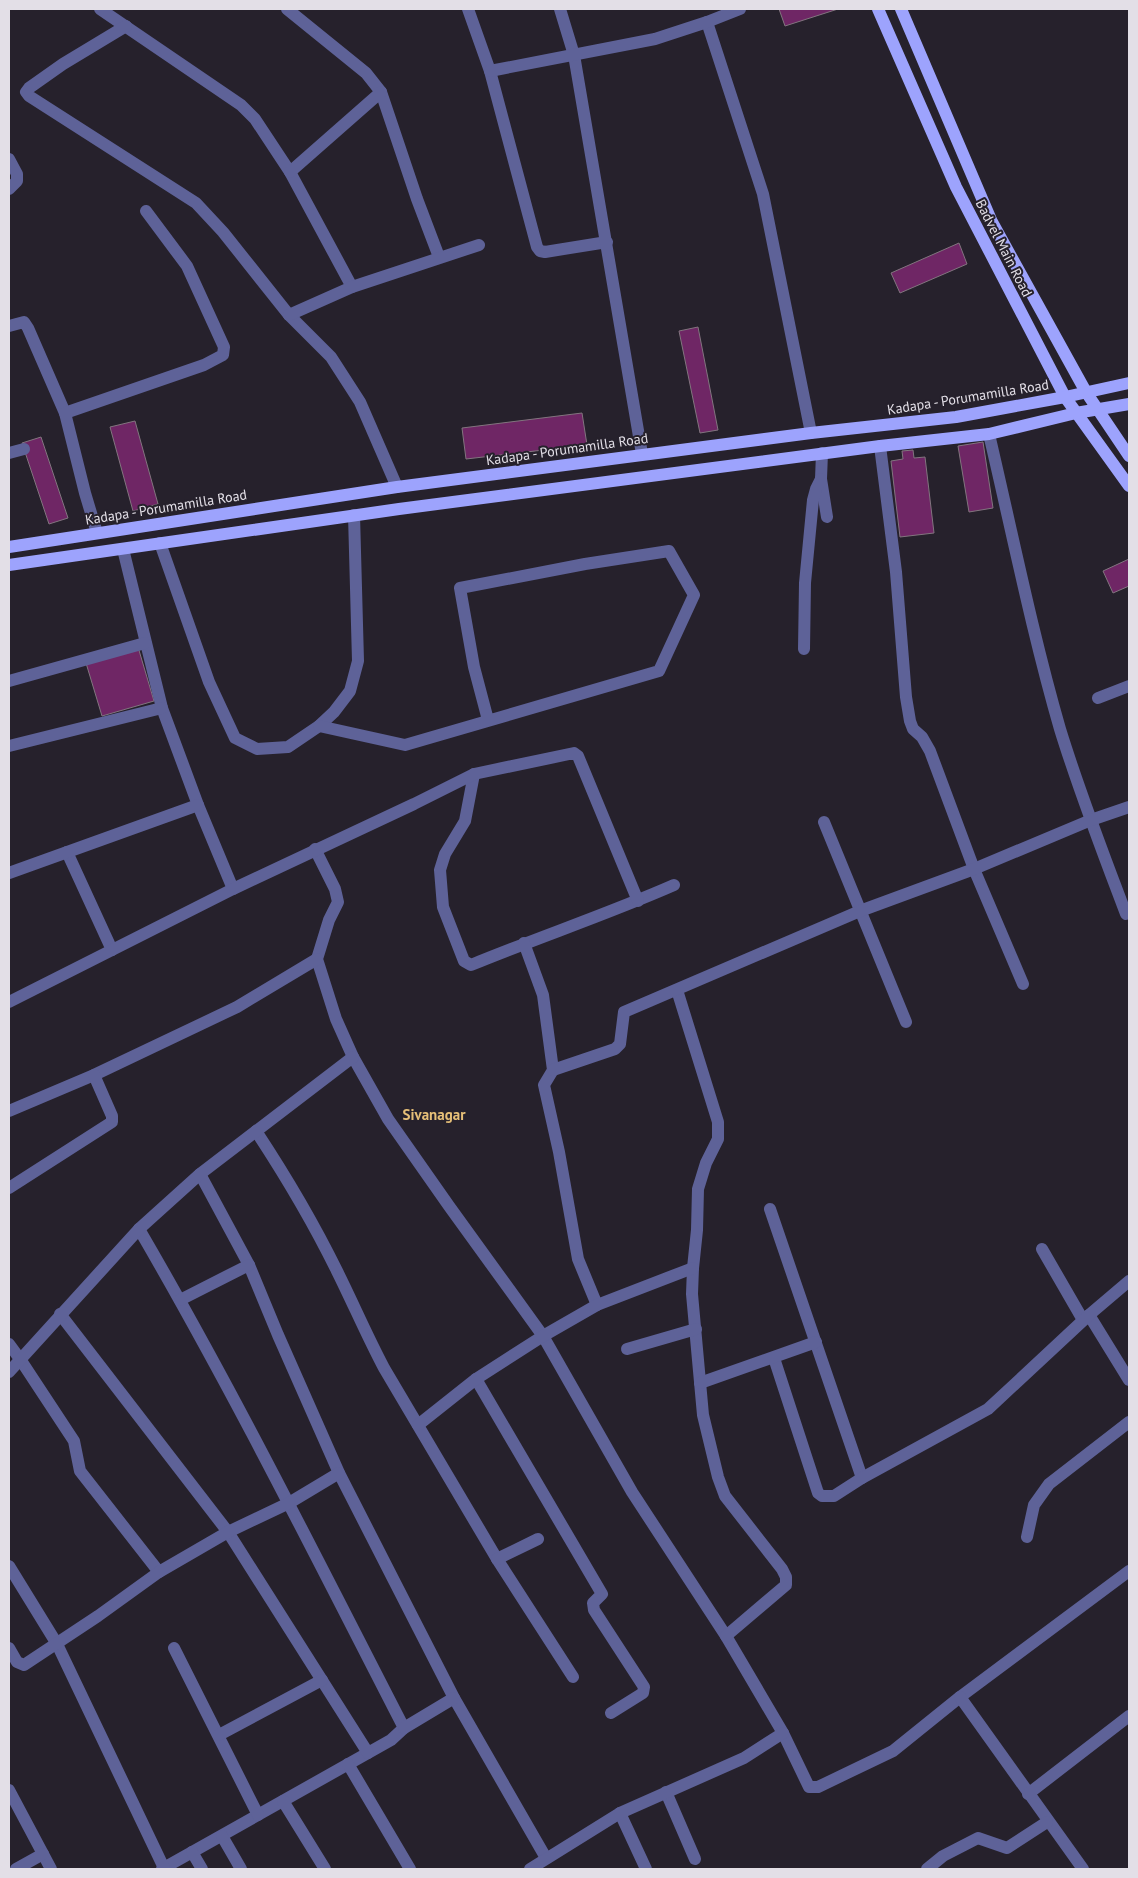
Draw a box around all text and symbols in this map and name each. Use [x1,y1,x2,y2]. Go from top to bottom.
street label: Badvel Main Road [972,196,1036,300]
street label: Kadapa - Porumamilla Road [886,375,1050,419]
street label: Kadapa - Porumamilla Road [485,429,649,469]
street label: Kadapa - Porumamilla Road [84,485,248,529]
district label: Sivanagar [403,1105,466,1124]

